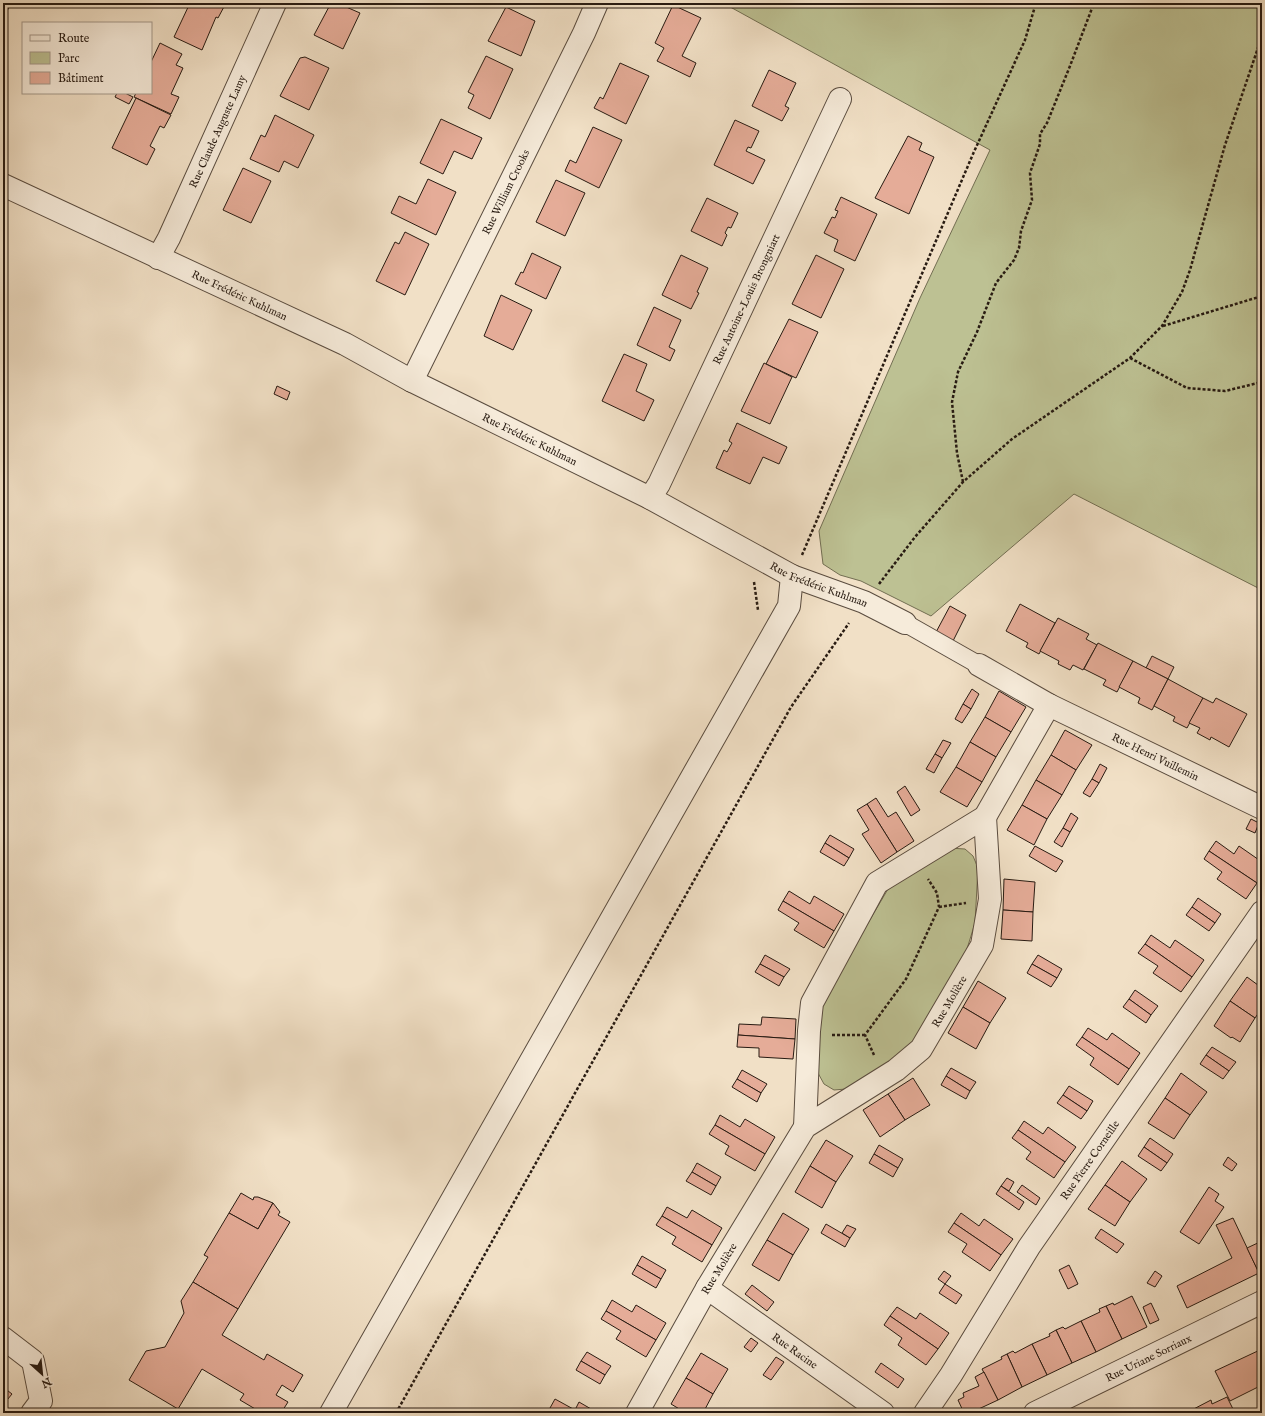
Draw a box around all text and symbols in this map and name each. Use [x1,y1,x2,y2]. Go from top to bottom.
legend [22,22,152,94]
text: Route [58,31,90,46]
text: Parc [58,51,80,66]
text: Bâtiment [58,71,104,86]
street label: Rue Claude Auguste Lamy [186,72,250,190]
street label: Rue William Crooks [479,147,533,237]
street label: Rue Antoine-Louis Brongniart [710,232,784,367]
street label: Rue Frédéric Kuhlman [189,268,290,324]
street label: Rue Frédéric Kuhlman [480,411,579,469]
street label: Rue Frédéric Kuhlman [767,559,870,611]
street label: Rue Henri Vuillemin [1109,730,1201,784]
street label: Rue Molière [929,973,970,1030]
street label: Rue Pierre Corneille [1058,1118,1123,1203]
street label: Rue Molière [699,1241,741,1297]
street label: Rue Racine [769,1330,820,1372]
street label: Rue Uriane Sorriaux [1103,1331,1195,1386]
north arrow [22,1354,62,1394]
text: N [38,1373,54,1391]

